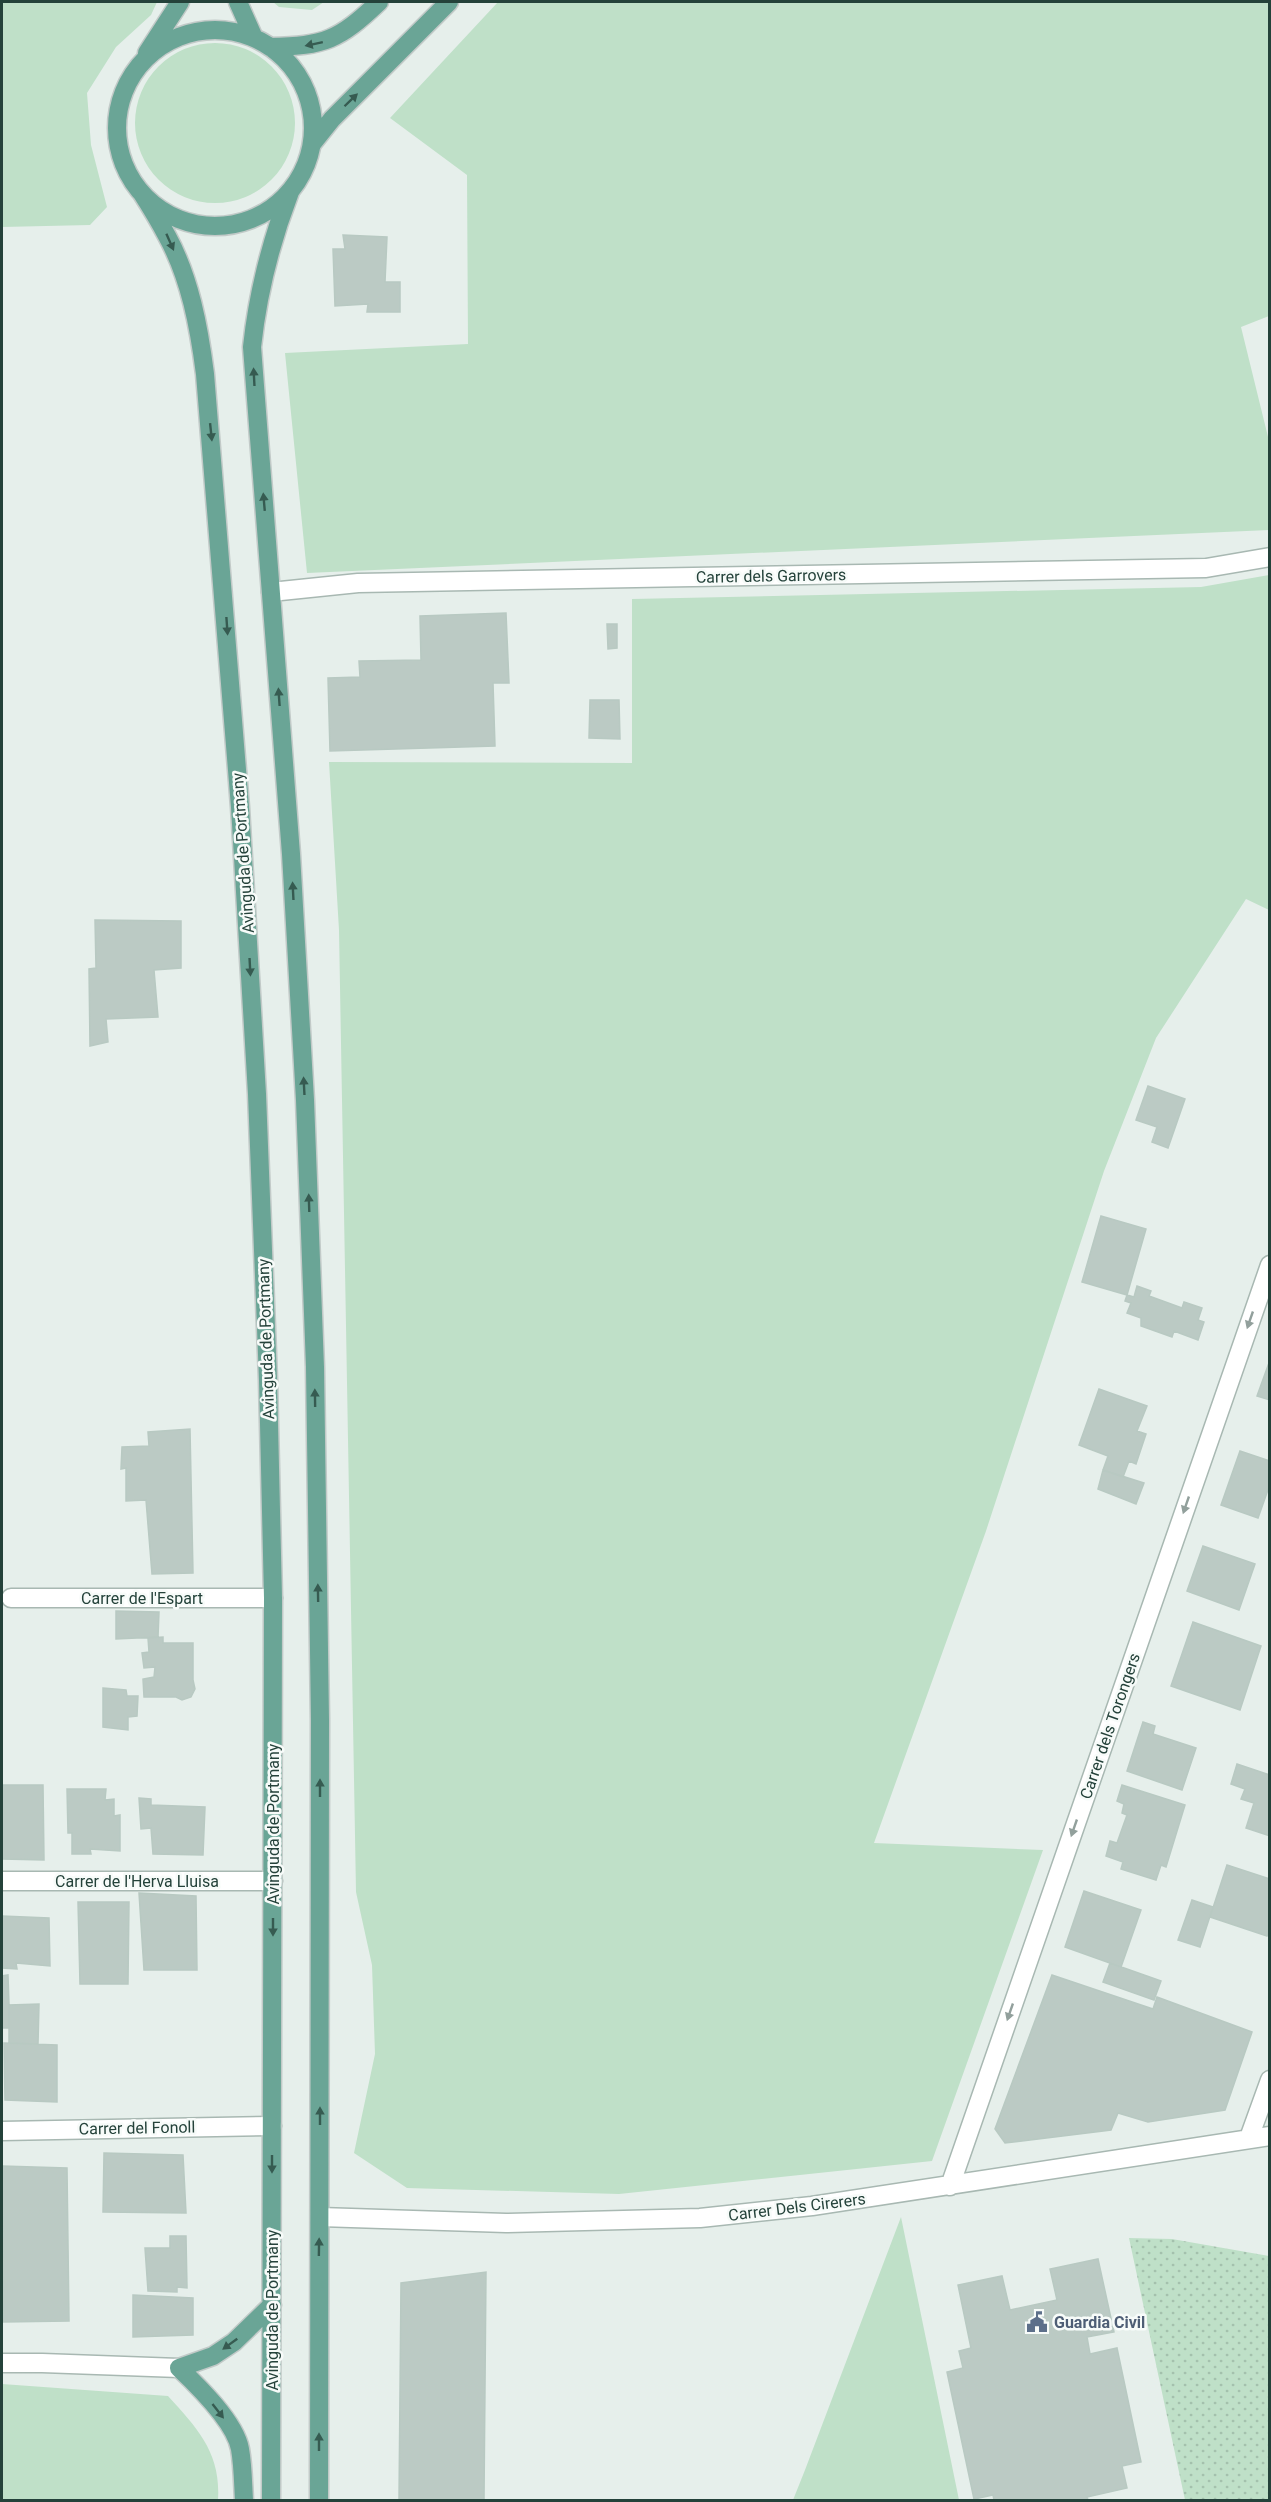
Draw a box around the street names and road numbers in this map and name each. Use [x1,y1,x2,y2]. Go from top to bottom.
street label: Carrer dels Garrovers [696,565,846,587]
street label: Avinguda de Portmany [228,772,258,934]
street label: Avinguda de Portmany [254,1258,278,1420]
street label: Carrer de l'Espart [81,1589,203,1608]
street label: Carrer dels Torongers [1076,1650,1144,1802]
street label: Avinguda de Portmany [264,1743,283,1904]
street label: Carrer de l'Herva Lluisa [55,1872,219,1891]
street label: Carrer del Fonoll [79,2117,195,2139]
street label: Carrer Dels Cirerers [727,2189,867,2225]
street label: Avinguda de Portmany [263,2229,282,2390]

